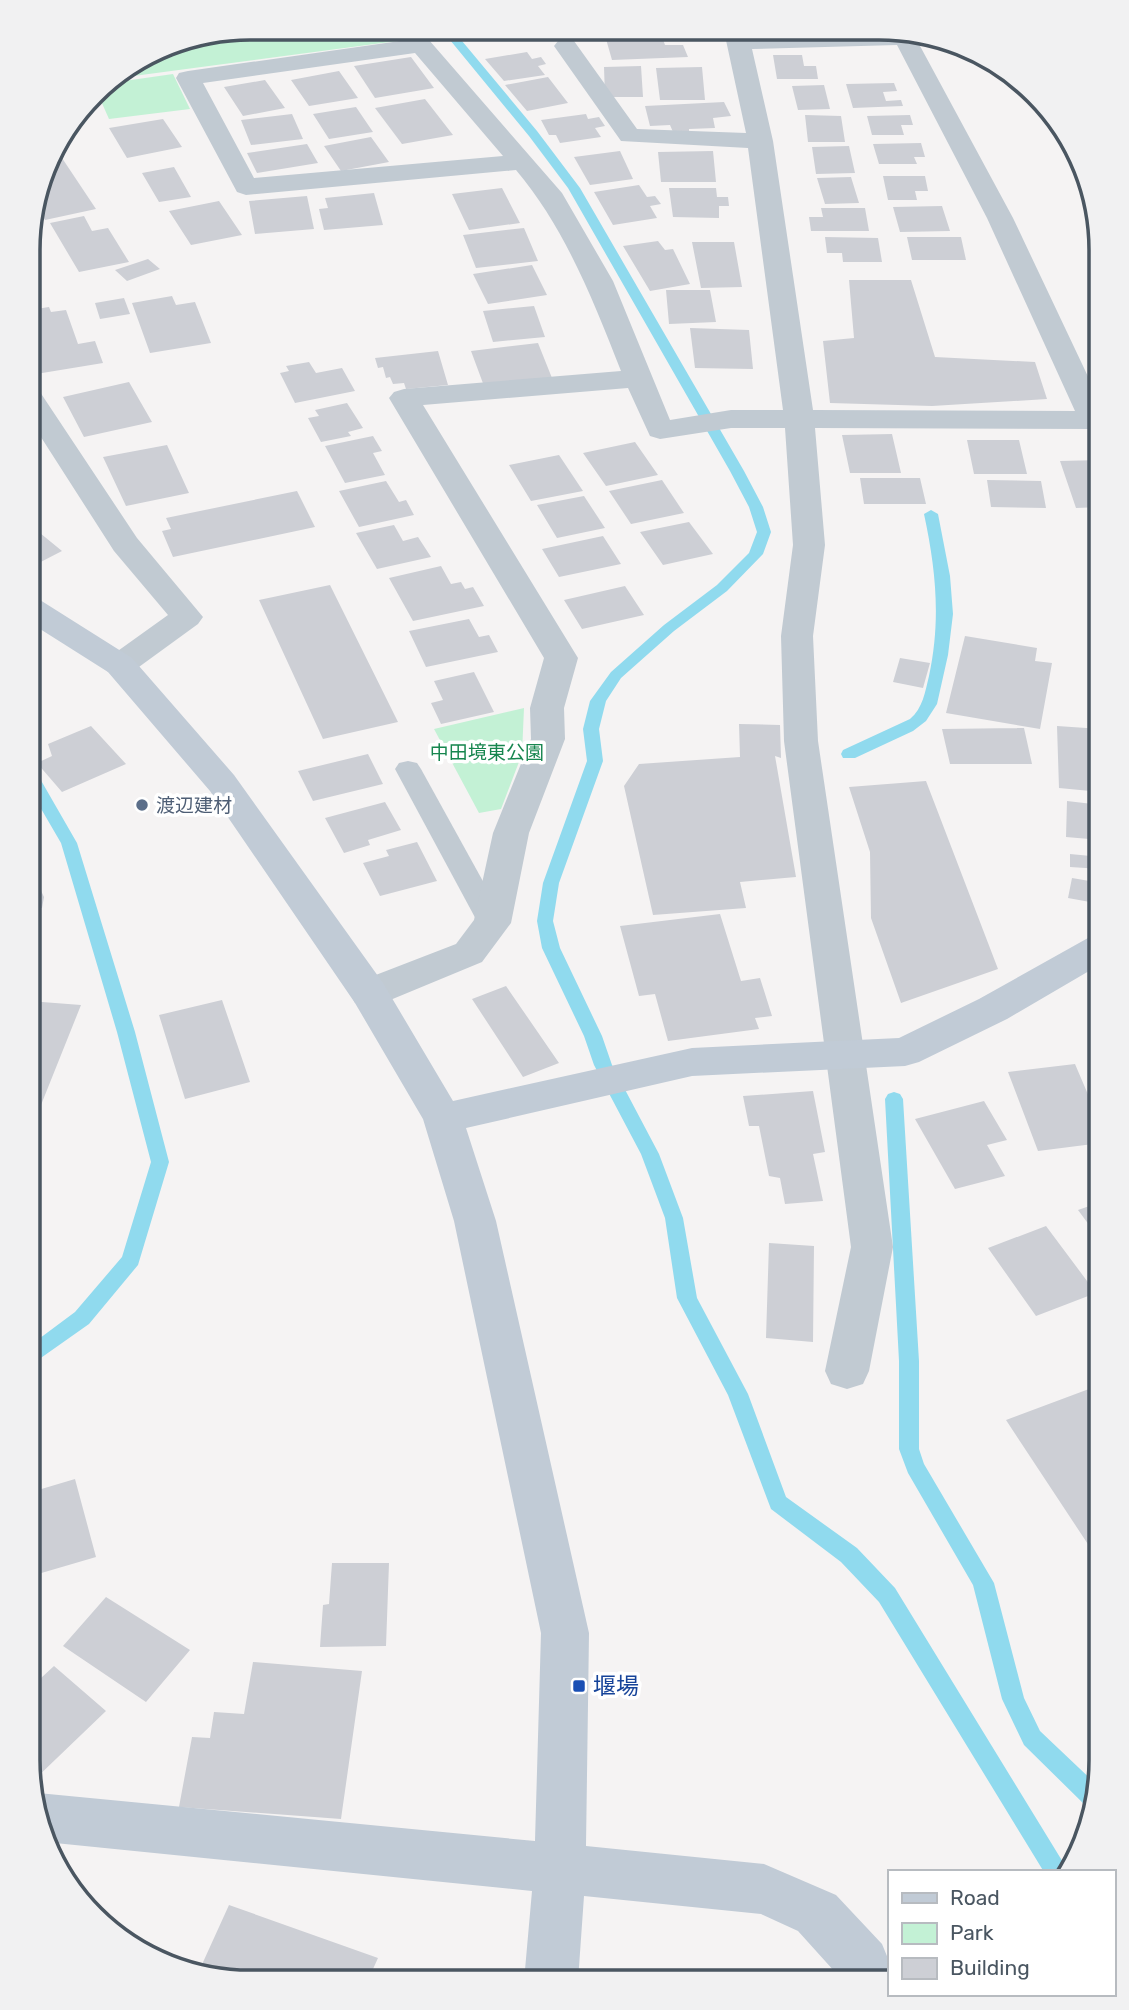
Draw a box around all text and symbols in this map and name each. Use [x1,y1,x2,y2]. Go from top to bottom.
park label: 中田境東公園 [430,741,544,764]
place label: 渡辺建材 [156,794,232,817]
marker: 渡辺建材 [134,797,150,813]
place label: 堰場 [593,1672,639,1700]
marker: 堰場 [571,1678,587,1694]
legend [888,1870,1115,1996]
text: Road [950,1885,1000,1910]
text: Park [950,1920,994,1945]
text: Building [950,1955,1030,1980]

